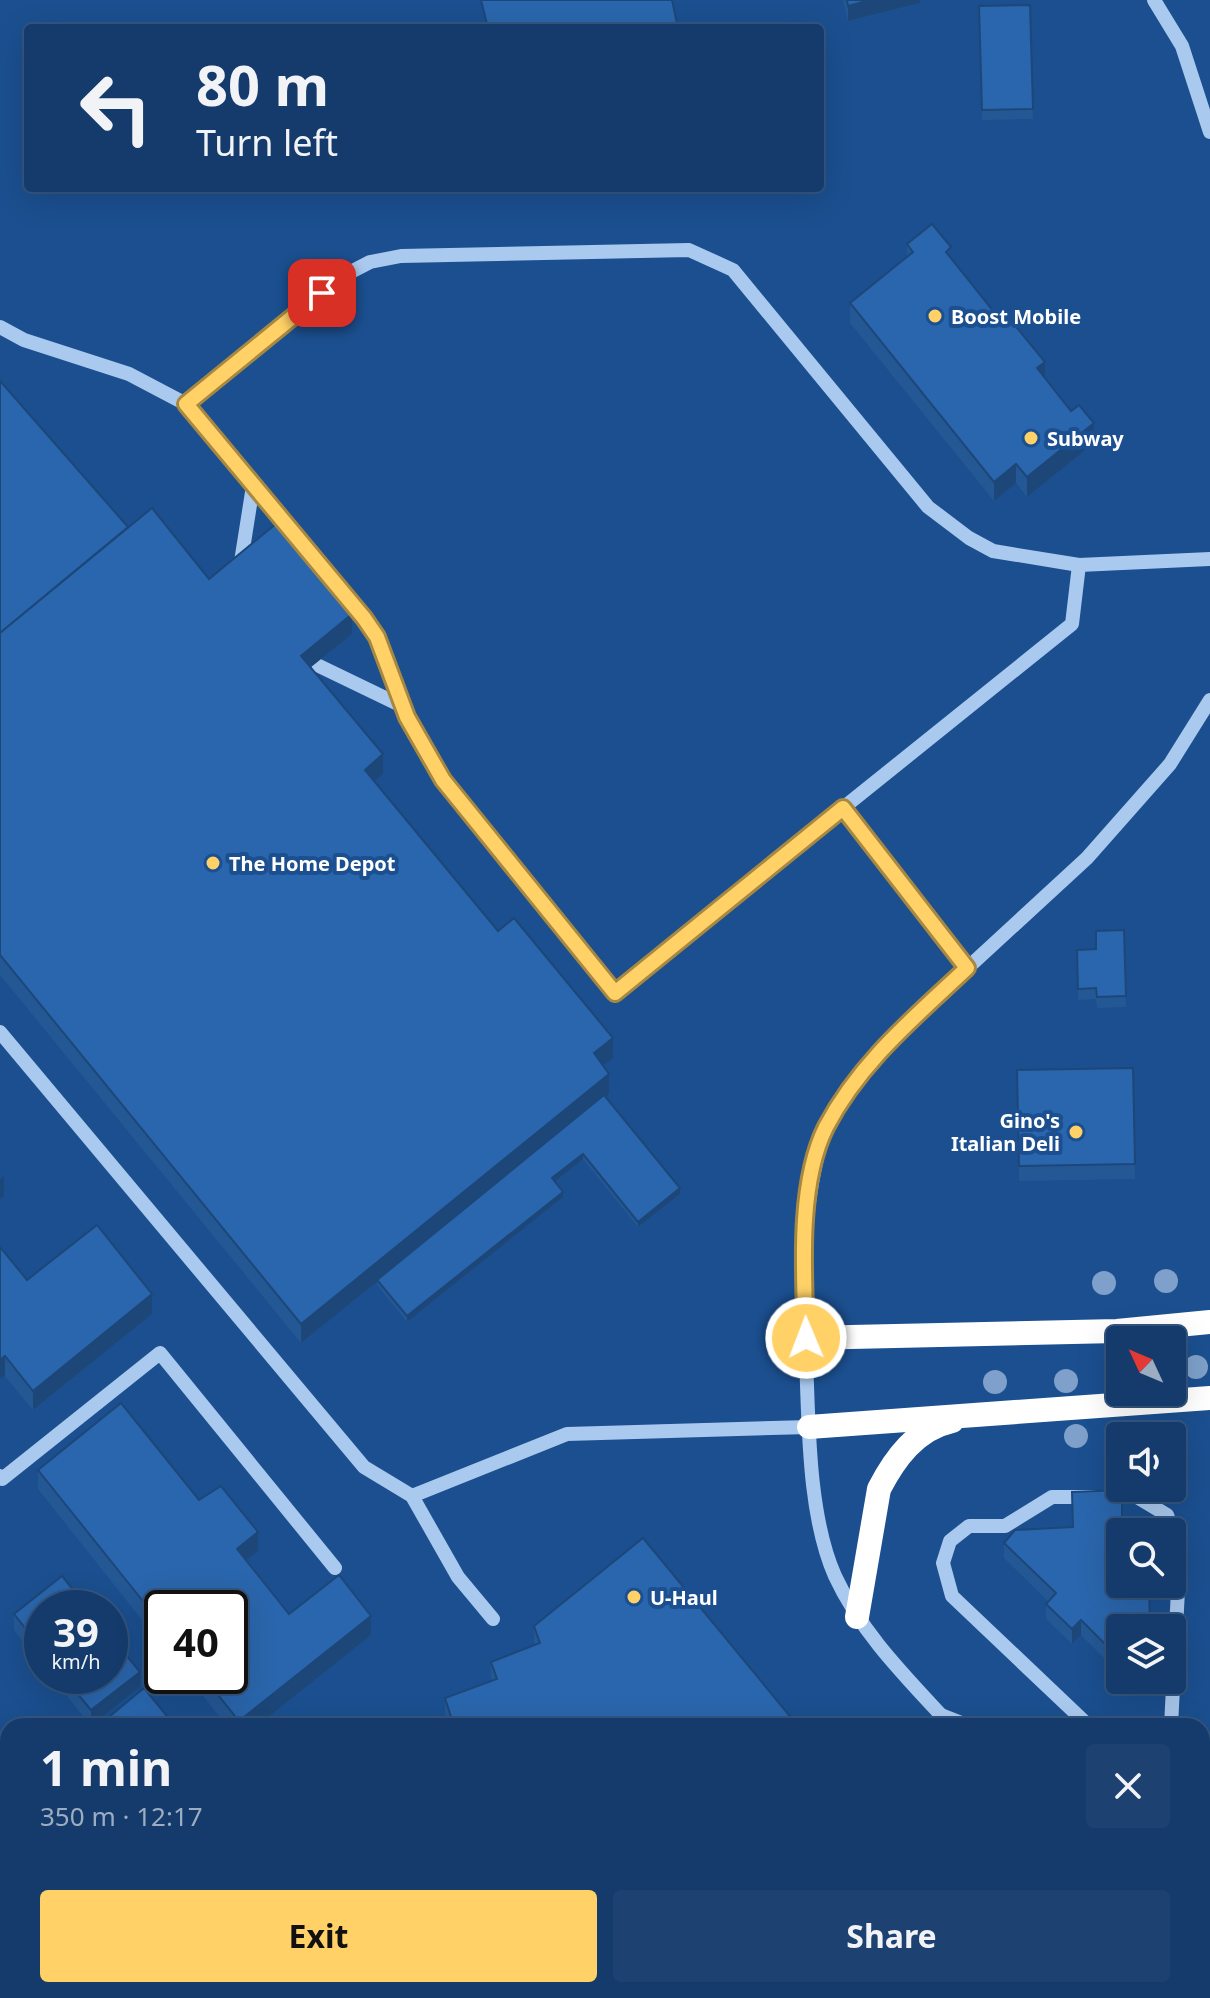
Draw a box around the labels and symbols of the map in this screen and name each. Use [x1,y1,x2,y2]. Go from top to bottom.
pin [288,259,356,327]
place label: Boost Mobile [951,303,1081,330]
marker: Boost Mobile [926,307,944,325]
place label: Subway [1047,425,1124,452]
marker: Subway [1022,429,1040,447]
place label: The Home Depot [229,850,396,877]
marker: The Home Depot [204,854,222,872]
place label: Gino's Italian Deli [951,1107,1060,1157]
marker: Gino's Italian Deli [1067,1123,1085,1141]
position arrow [764,1296,848,1380]
north arrow [1106,1326,1186,1406]
place label: U-Haul [650,1584,718,1611]
marker: U-Haul [625,1588,643,1606]
speed limit sign: 40 [144,1590,248,1694]

